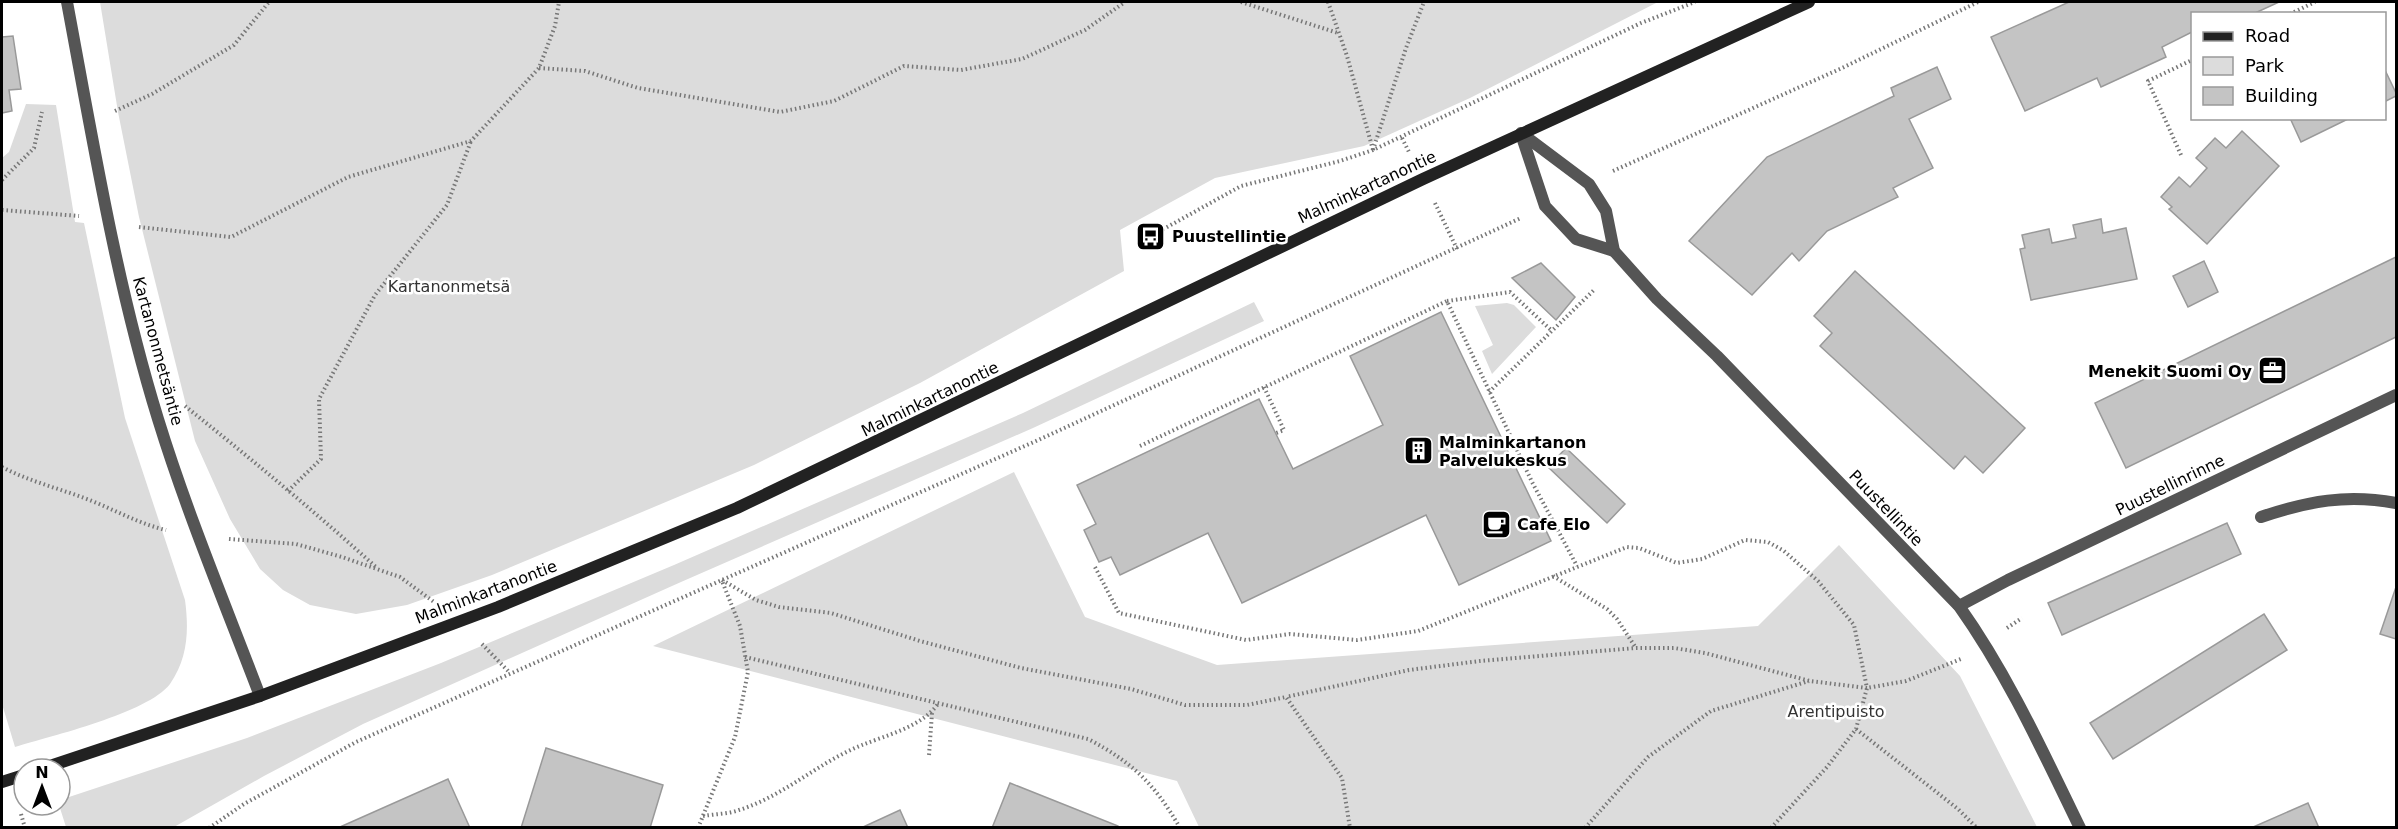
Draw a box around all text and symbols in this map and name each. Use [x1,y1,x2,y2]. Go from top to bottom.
legend [2191,12,2386,120]
text: Road [2245,25,2290,46]
text: Park [2245,55,2284,76]
text: Building [2245,85,2318,106]
street label: Malminkartanontie [1295,147,1439,227]
bus stop icon: Puustellintie [1135,220,1167,252]
place label: Puustellintie [1172,227,1287,246]
street label: Kartanonmetsäntie [129,275,187,427]
park label: Kartanonmetsä [388,277,510,296]
office icon: Menekit Suomi Oy [2257,355,2289,387]
street label: Malminkartanontie [858,358,1002,440]
place label: Menekit Suomi Oy [2088,362,2253,381]
place label: Malminkartanon Palvelukeskus [1439,433,1586,470]
building icon: Malminkartanon Palvelukeskus [1402,435,1434,467]
street label: Puustellinrinne [2112,450,2228,520]
street label: Puustellintie [1845,466,1927,550]
cafe icon: Cafe Elo [1480,508,1512,540]
place label: Cafe Elo [1517,515,1590,534]
street label: Malminkartanontie [412,556,560,628]
park label: Arentipuisto [1787,702,1885,721]
north arrow [12,757,72,817]
text: N [35,763,49,782]

